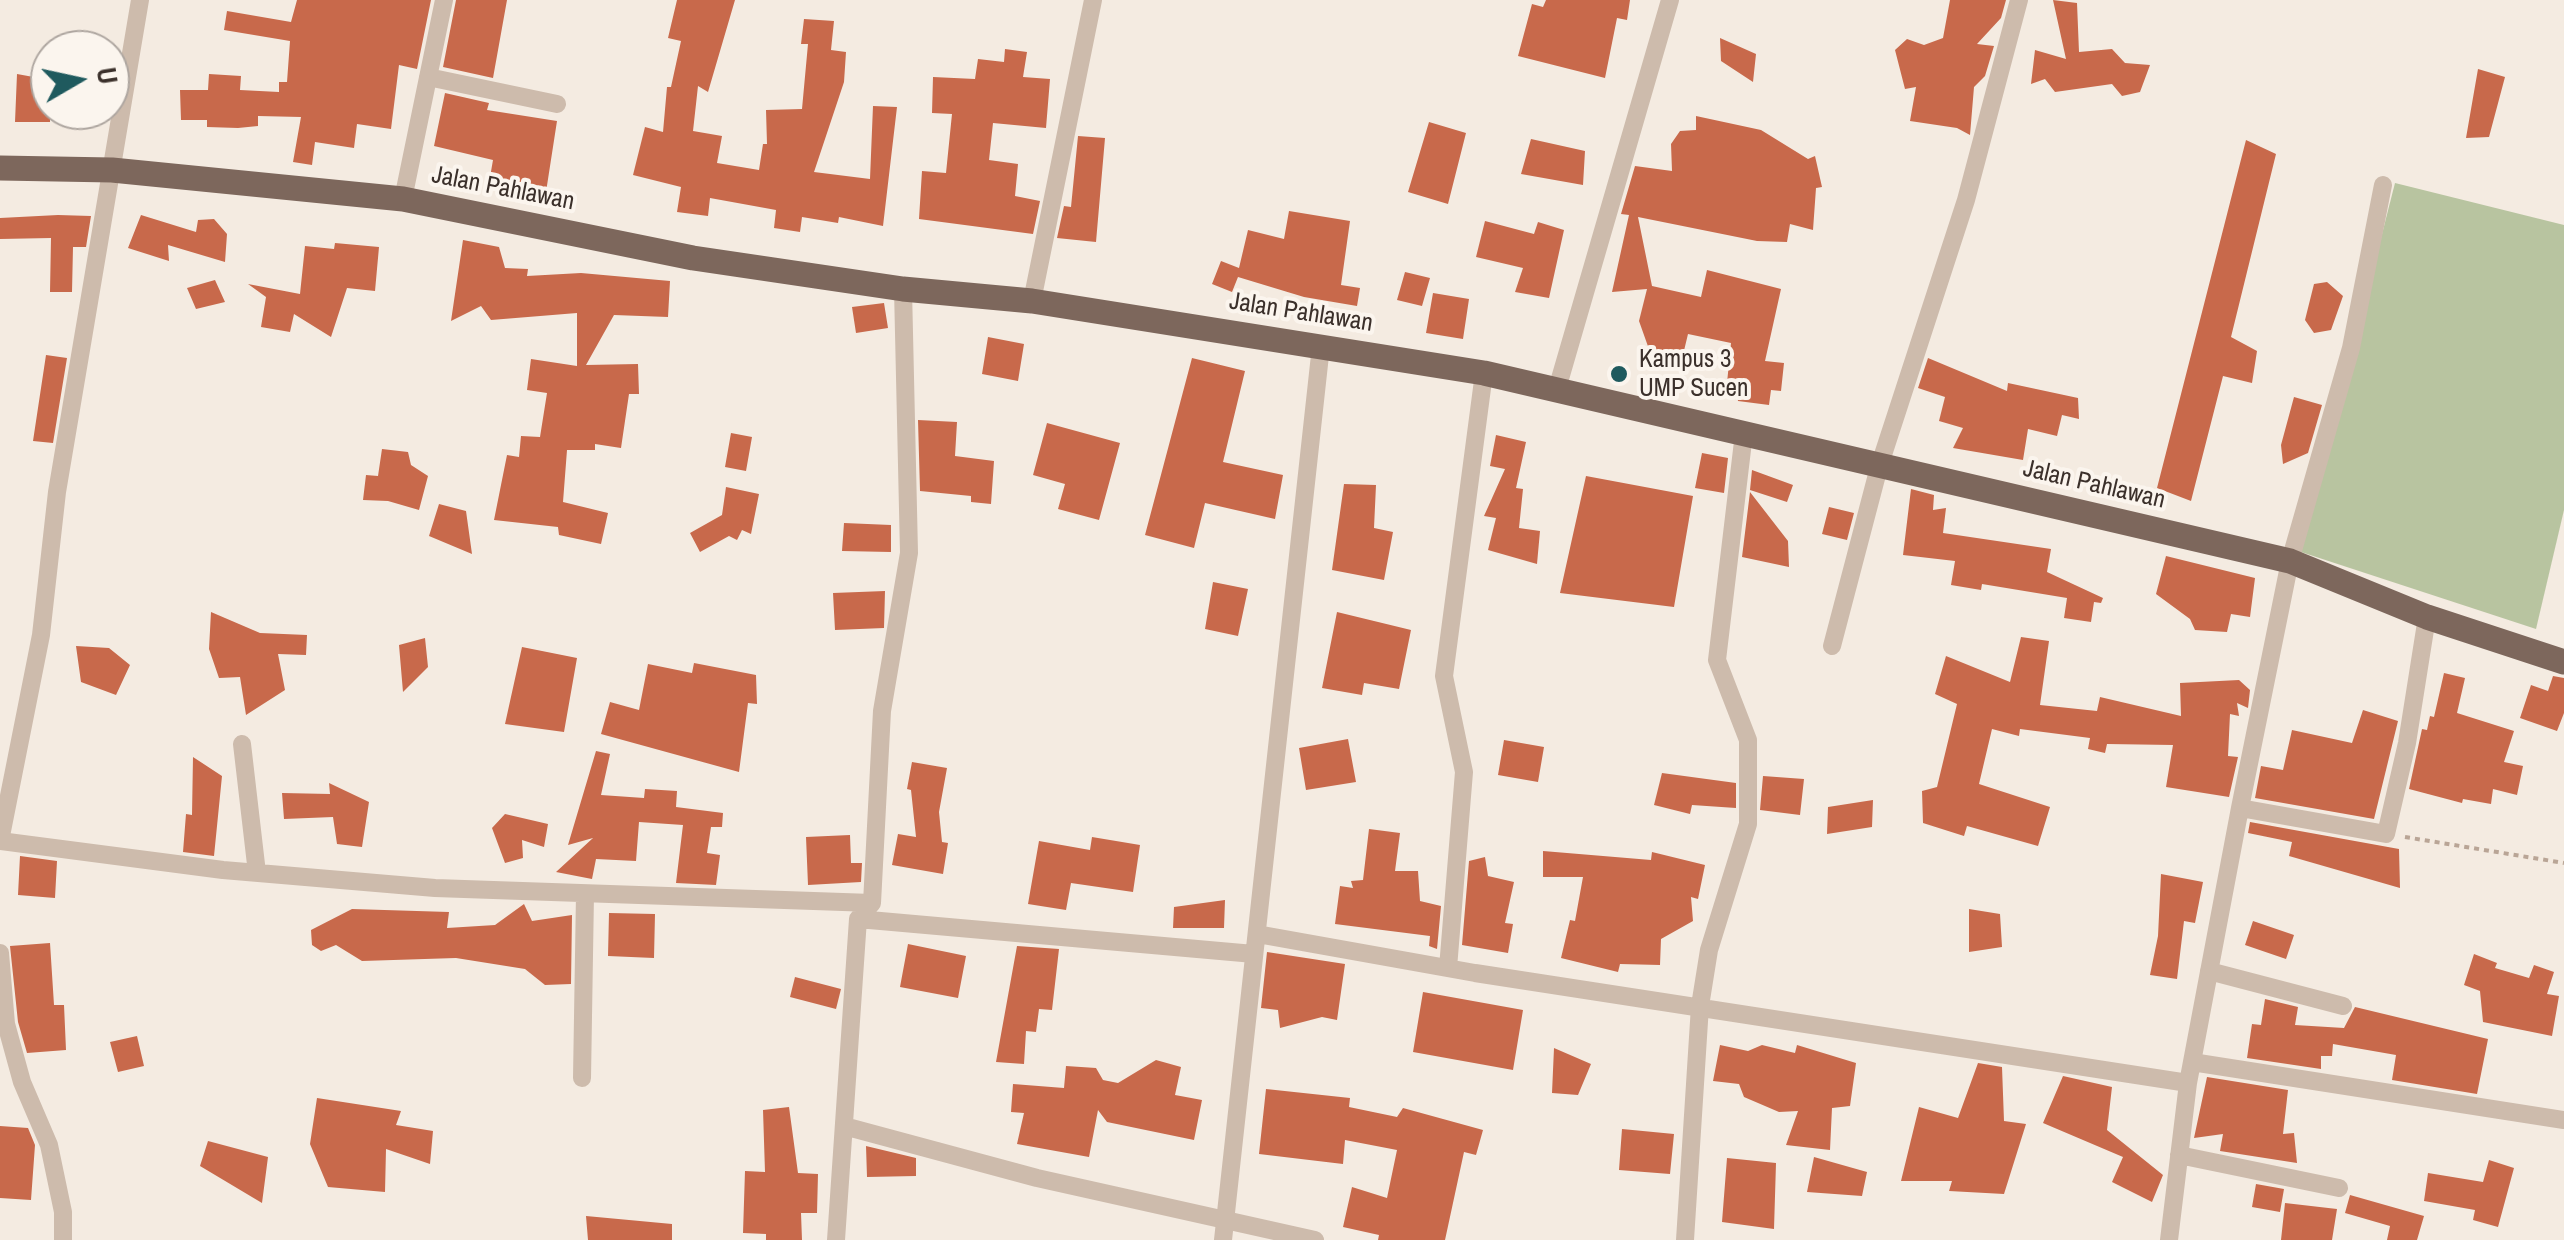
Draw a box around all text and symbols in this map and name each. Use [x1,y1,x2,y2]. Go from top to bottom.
north arrow [30,30,130,130]
text: U [88,64,128,87]
street label: Jalan Pahlawan [429,160,577,218]
street label: Jalan Pahlawan [1227,287,1375,339]
place label: Kampus 3 UMP Sucen [1639,345,1748,404]
marker: Kampus 3 UMP Sucen [1608,363,1630,385]
street label: Jalan Pahlawan [2020,454,2168,516]

